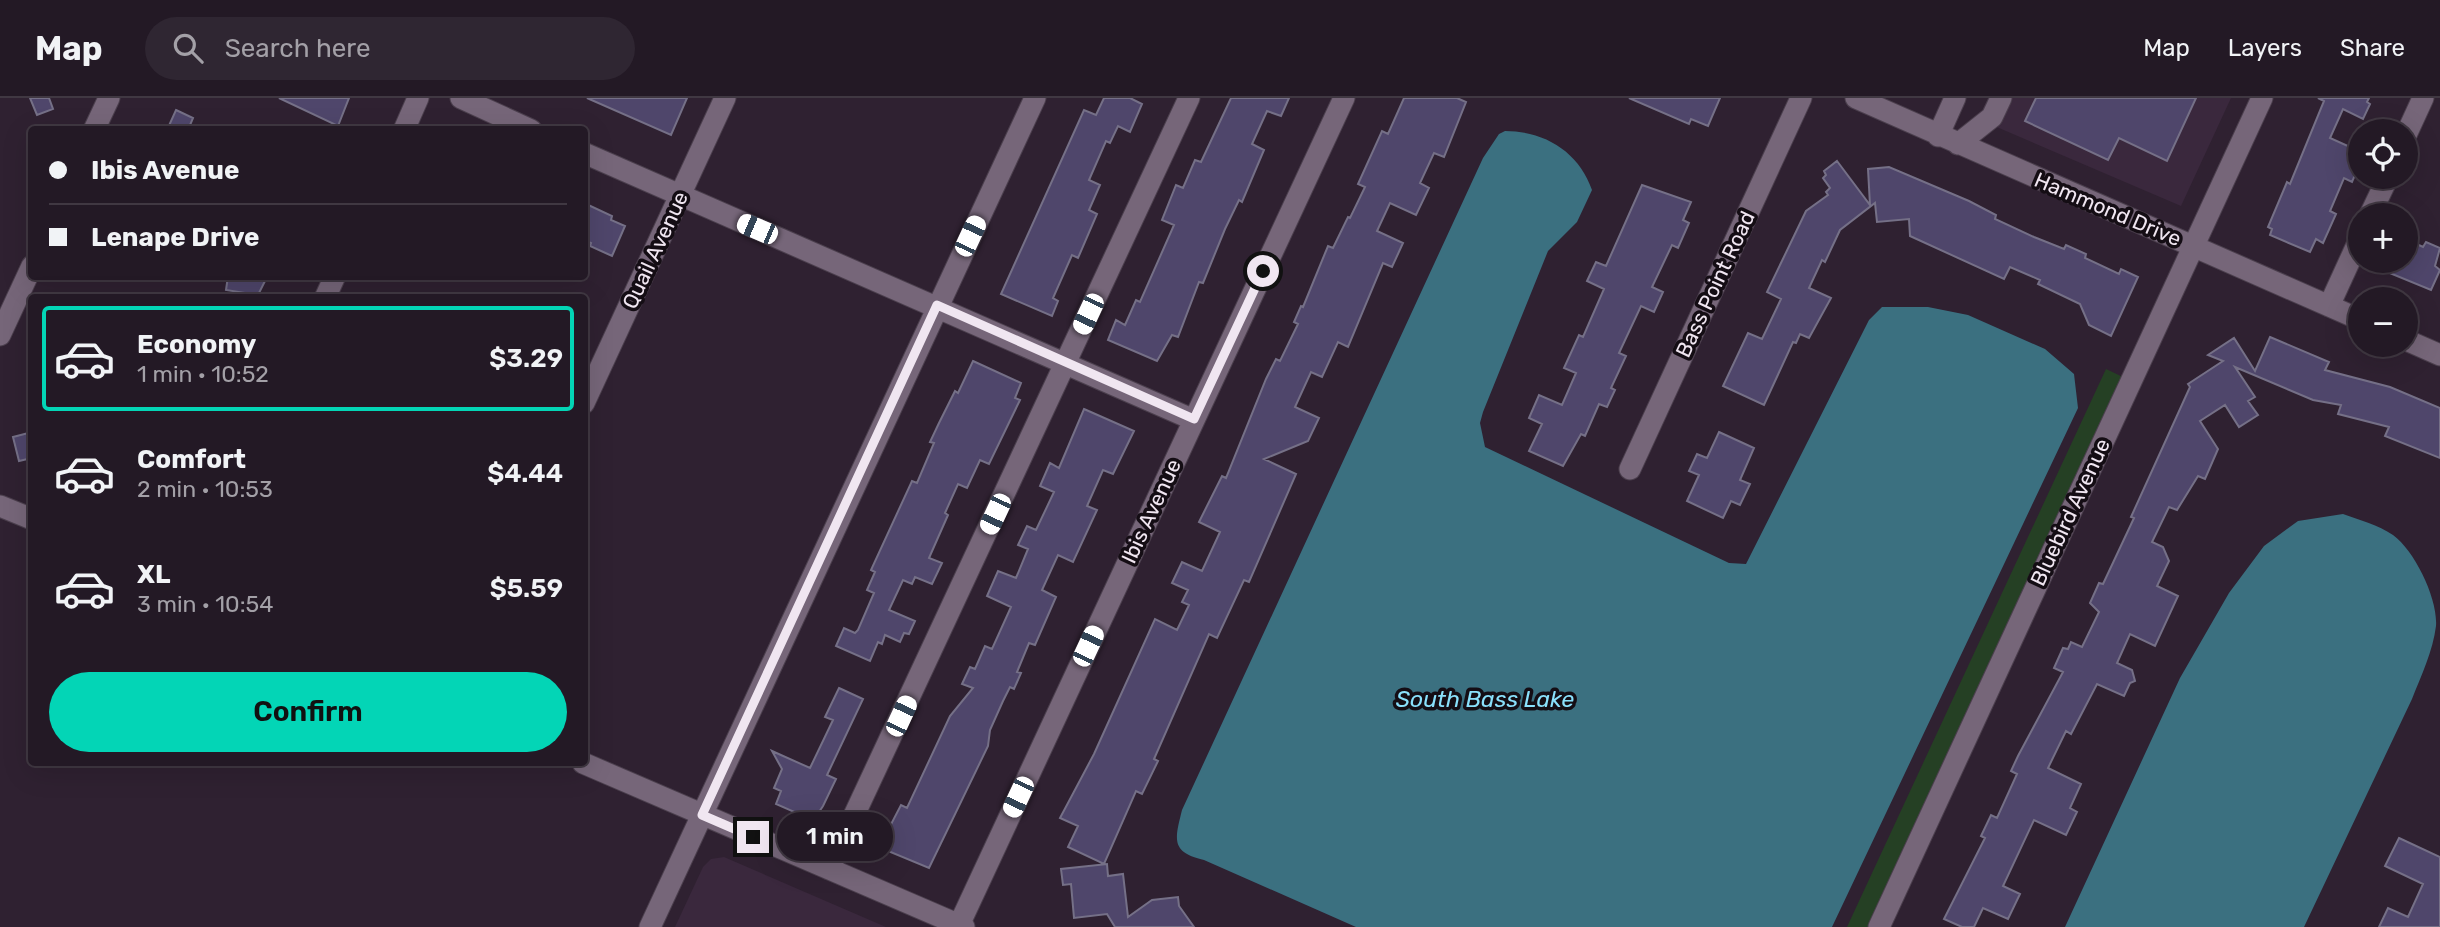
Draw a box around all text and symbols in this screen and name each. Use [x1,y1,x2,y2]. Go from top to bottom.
search box [145,17,635,80]
text: Map [35,29,103,68]
icon: search [169,29,207,67]
text: Search here [225,33,370,64]
text: Map [2143,34,2190,62]
text: Layers [2228,34,2302,62]
text: Share [2340,34,2405,62]
map controls [2348,119,2418,357]
button: locate [2348,119,2418,189]
text: Ibis Avenue [91,155,239,186]
street label: Hammond Drive [2031,167,2185,251]
street label: Quail Avenue [617,187,693,313]
button: + [2348,203,2418,273]
street label: Bass Point Road [1670,207,1760,361]
car [734,211,781,247]
car [952,213,989,259]
text: Lenape Drive [91,222,260,253]
route start [1247,255,1279,287]
button: − [2348,287,2418,357]
car [1070,291,1107,337]
icon: car [53,327,116,390]
text: Economy [137,329,256,360]
text: $3.29 [489,343,563,374]
text: 1 min · 10:52 [137,360,269,388]
street label: Bluebird Avenue [2025,434,2115,590]
icon: car [53,442,116,505]
text: Comfort [137,444,246,475]
street label: Ibis Avenue [1116,455,1186,567]
text: $4.44 [487,458,563,489]
text: 2 min · 10:53 [137,475,273,503]
car [977,491,1014,537]
icon: car [53,557,116,620]
text: XL [137,559,170,590]
text: $5.59 [490,573,563,604]
text: 3 min · 10:54 [137,590,274,618]
car [1070,623,1107,669]
button: Confirm [49,672,567,752]
water label: South Bass Lake [1396,685,1574,713]
car [883,693,920,739]
car [1000,774,1037,820]
callout: 1 min [778,812,893,862]
route end [737,821,769,853]
text: 1 min [806,822,864,850]

